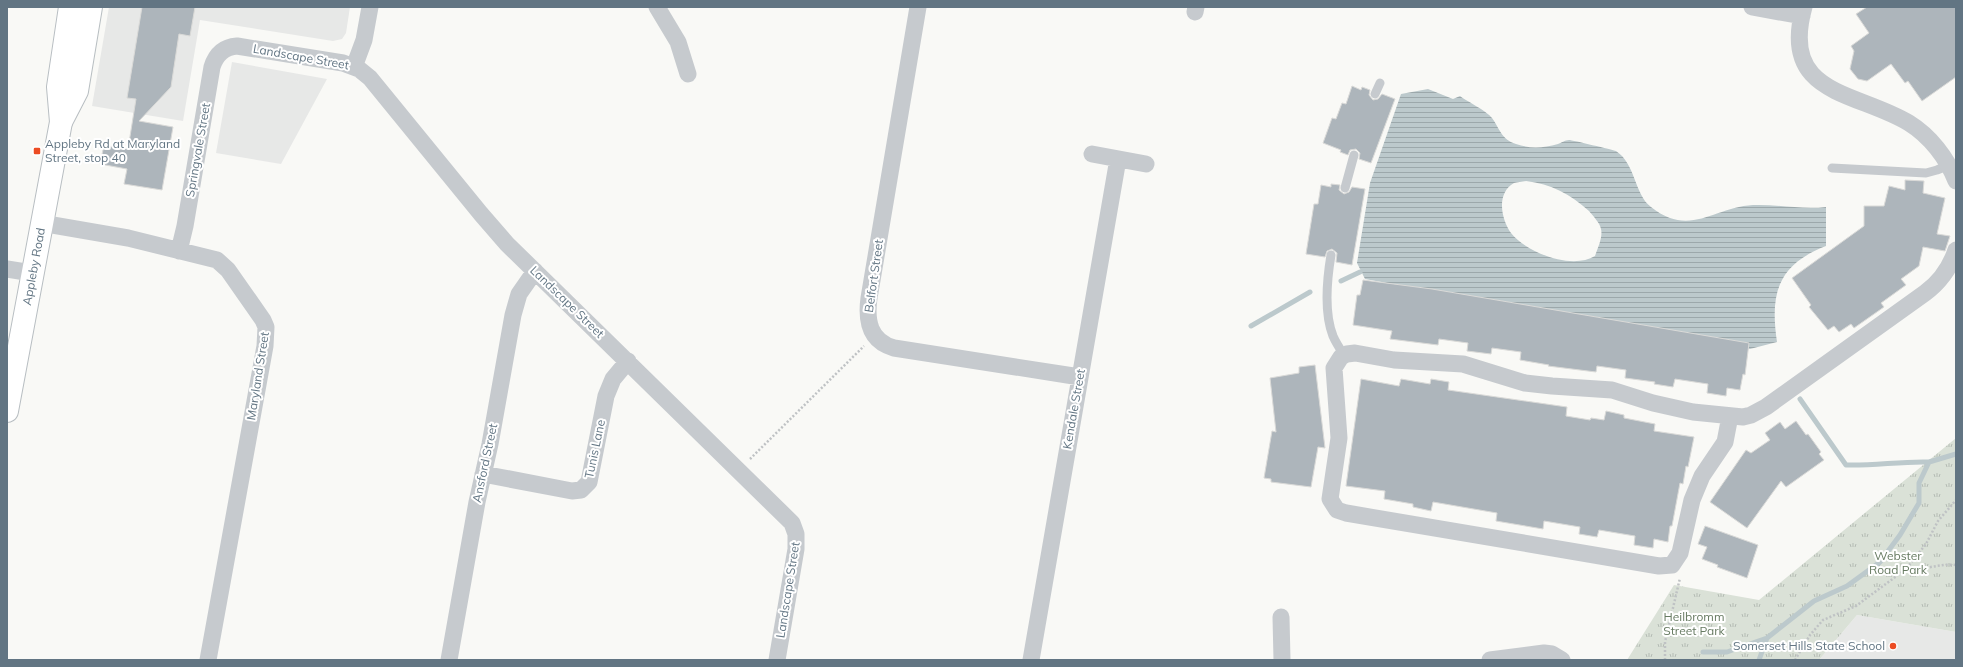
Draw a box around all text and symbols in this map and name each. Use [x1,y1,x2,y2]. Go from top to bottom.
street label: Landscape Street [252,41,350,72]
street label: Springvale Street [182,102,213,198]
place label: Appleby Rd at Maryland Street, stop 40 [45,136,180,165]
marker: Appleby Rd at Maryland Street, stop 40 [32,146,42,156]
street label: Appleby Road [19,226,48,306]
street label: Belfort Street [861,239,886,313]
street label: Landscape Street [527,263,607,341]
street label: Maryland Street [243,331,272,421]
street label: Kendale Street [1059,368,1088,450]
street label: Tunis Lane [581,418,608,480]
street label: Ansford Street [469,422,500,504]
street label: Landscape Street [773,541,803,639]
park label: Webster Road Park [1869,548,1928,577]
park label: Heilbromm Street Park [1663,609,1726,638]
place label: Somerset Hills State School [1733,638,1885,653]
marker: Somerset Hills State School [1888,641,1898,651]

